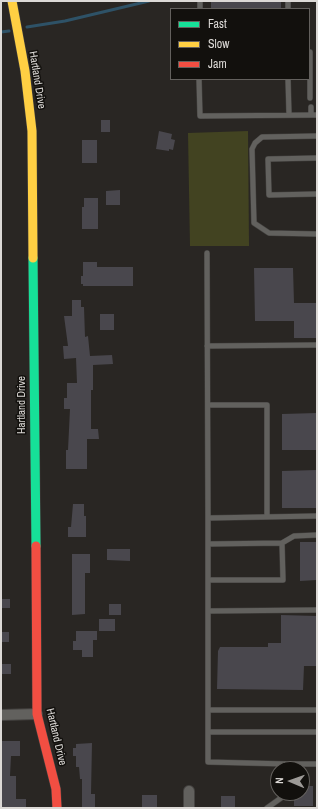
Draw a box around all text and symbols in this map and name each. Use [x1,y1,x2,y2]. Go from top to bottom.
legend [170,8,310,80]
text: Fast [208,16,227,32]
text: Slow [208,36,229,52]
street label: Hartland Drive [26,50,48,110]
text: Jam [208,56,227,72]
street label: Hartland Drive [15,376,29,434]
street label: Hartland Drive [43,707,69,767]
north arrow [270,761,310,801]
text: N [272,777,286,784]

